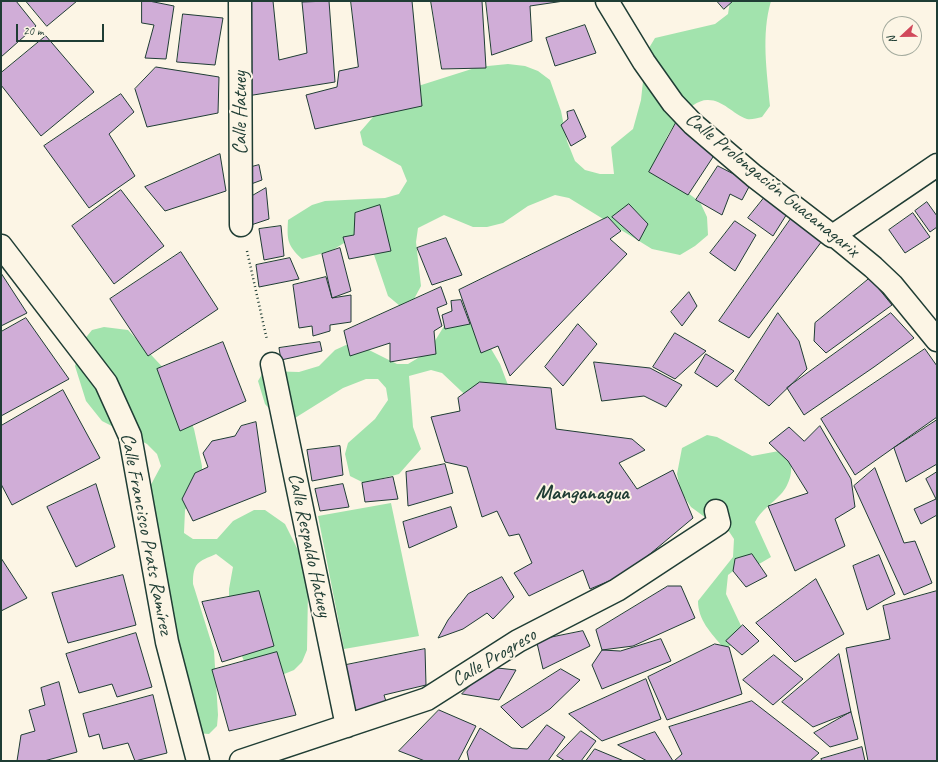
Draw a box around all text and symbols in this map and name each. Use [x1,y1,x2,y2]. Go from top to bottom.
scale bar [18,16,106,42]
north arrow [882,16,922,56]
text: 20 m [23,23,43,39]
text: N [884,34,900,46]
street label: Calle Hatuey [229,71,253,155]
street label: Calle Prolongación Guacanagarix [680,107,864,263]
street label: Calle Francisco Prats Ramírez [115,431,177,637]
street label: Calle Respaldo Hatuey [282,471,336,619]
district label: Manganagua [535,480,629,506]
street label: Calle Progreso [447,623,541,693]

